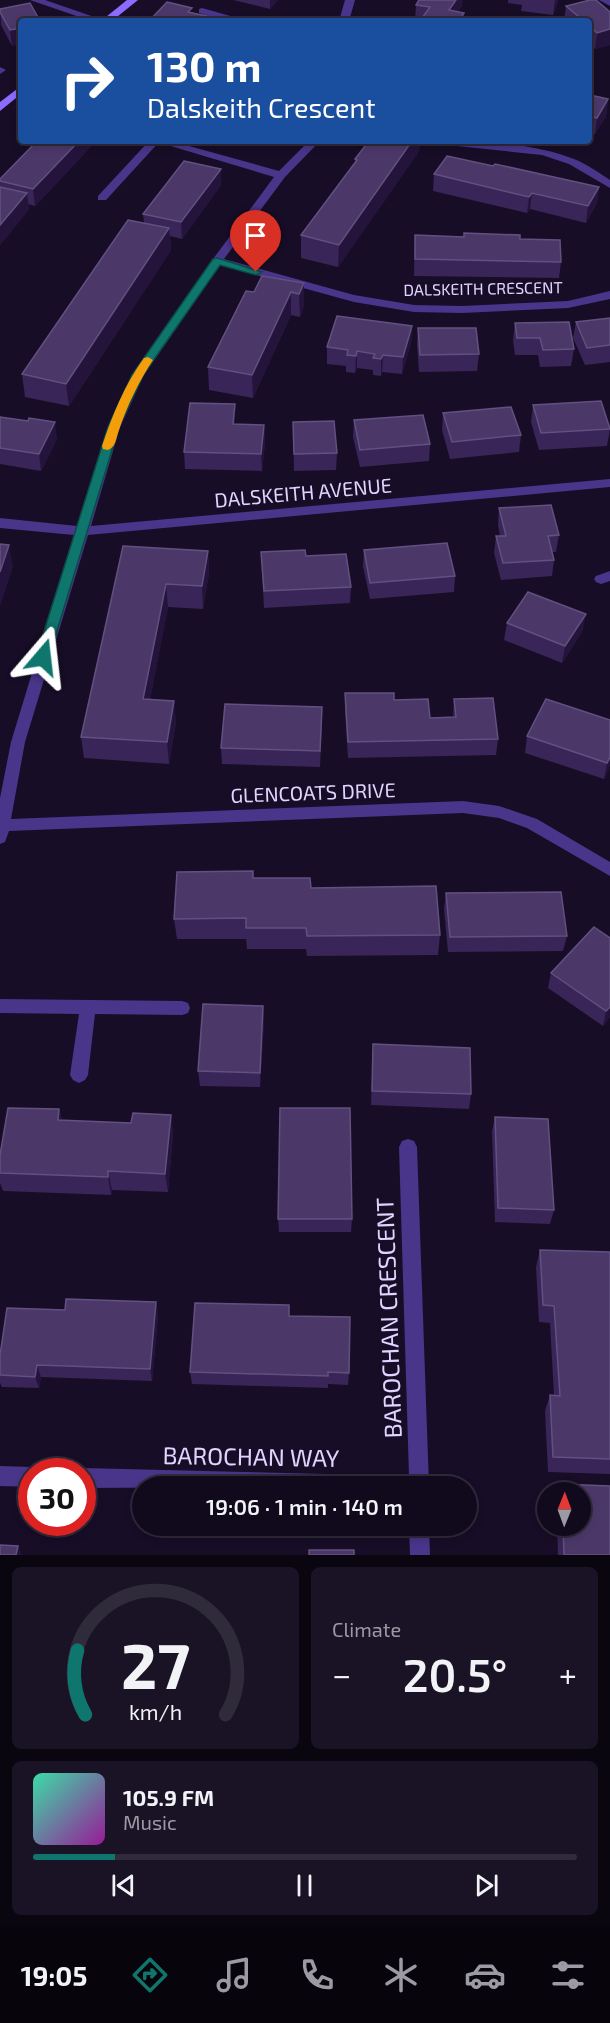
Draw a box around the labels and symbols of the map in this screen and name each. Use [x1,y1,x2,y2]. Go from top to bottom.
pin [230,210,281,272]
street label: DALSKEITH CRESCENT [403,277,563,299]
street label: DALSKEITH AVENUE [213,472,393,512]
position arrow [11,625,75,689]
street label: GLENCOATS DRIVE [230,777,396,807]
street label: BAROCHAN CRESCENT [369,1197,407,1439]
street label: BAROCHAN WAY [162,1440,340,1472]
speed limit sign: 30 [18,1458,96,1536]
north arrow [537,1482,591,1536]

